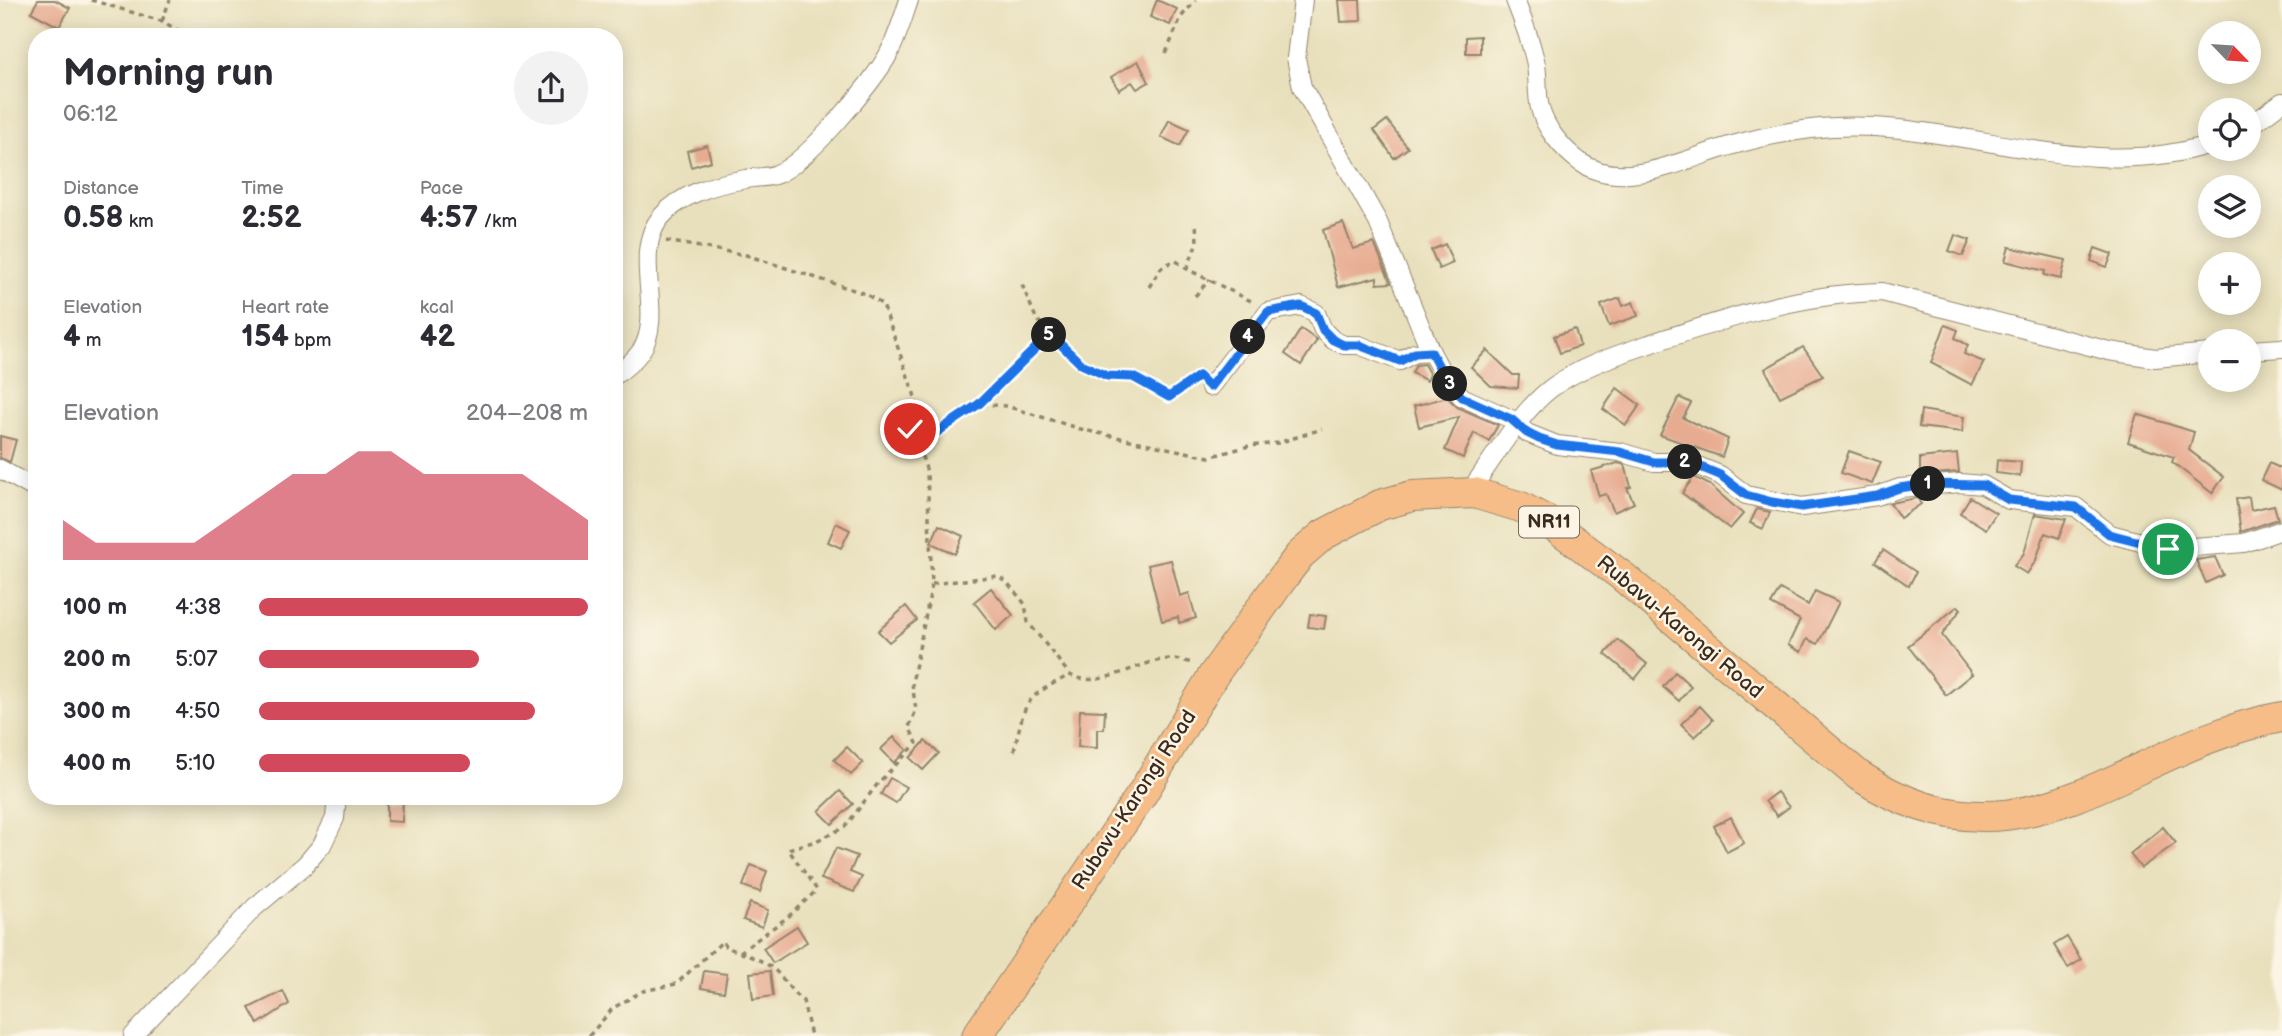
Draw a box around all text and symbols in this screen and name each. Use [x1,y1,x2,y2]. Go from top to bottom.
north arrow [2198,21,2261,84]
map controls [2198,21,2261,392]
text: Morning run [63,51,274,96]
button: share [514,51,588,125]
button: locate [2198,98,2261,161]
text: 06:12 [63,100,118,128]
button: layers [2198,175,2261,238]
text: Distance [63,177,139,200]
text: Time [241,177,283,200]
text: Pace [420,177,463,200]
text: 0.58 [63,200,124,236]
text: 2:52 [241,200,302,236]
text: 4:57 [420,200,478,236]
text: km [124,210,154,233]
text: /km [478,210,517,233]
button: + [2198,252,2261,315]
text: Elevation [63,296,142,319]
text: Heart rate [241,296,329,319]
text: kcal [420,296,454,319]
pin: 5 [1032,318,1066,352]
text: 4 [63,319,81,355]
text: 154 [241,319,289,355]
text: 42 [420,319,455,355]
pin: 4 [1230,320,1266,354]
text: 5 [1043,323,1054,346]
text: 4 [1242,325,1253,348]
text: m [81,329,102,352]
text: bpm [289,329,332,352]
button: − [2198,329,2261,392]
pin: 3 [1432,366,1468,402]
text: 3 [1444,372,1455,395]
text: Elevation [63,399,159,427]
text: 204–208 m [466,399,588,427]
pin [880,399,940,459]
icon: check [891,410,929,448]
pin: 2 [1668,444,1702,480]
text: 2 [1679,450,1690,473]
pin: 1 [1910,466,1946,502]
text: 1 [1924,472,1932,495]
road number: NR11 [1519,506,1579,538]
pin [2138,519,2198,579]
icon: arrive [2149,530,2187,568]
street label: Rubavu-Karongi Road [1592,550,1768,704]
text: 100 m [63,593,127,621]
text: 4:38 [175,593,221,621]
text: 200 m [63,645,131,673]
text: 5:07 [175,645,218,673]
text: 300 m [63,697,131,725]
text: 4:50 [175,697,220,725]
street label: Rubavu-Karongi Road [1066,705,1202,895]
text: 400 m [63,749,131,777]
text: 5:10 [175,749,215,777]

